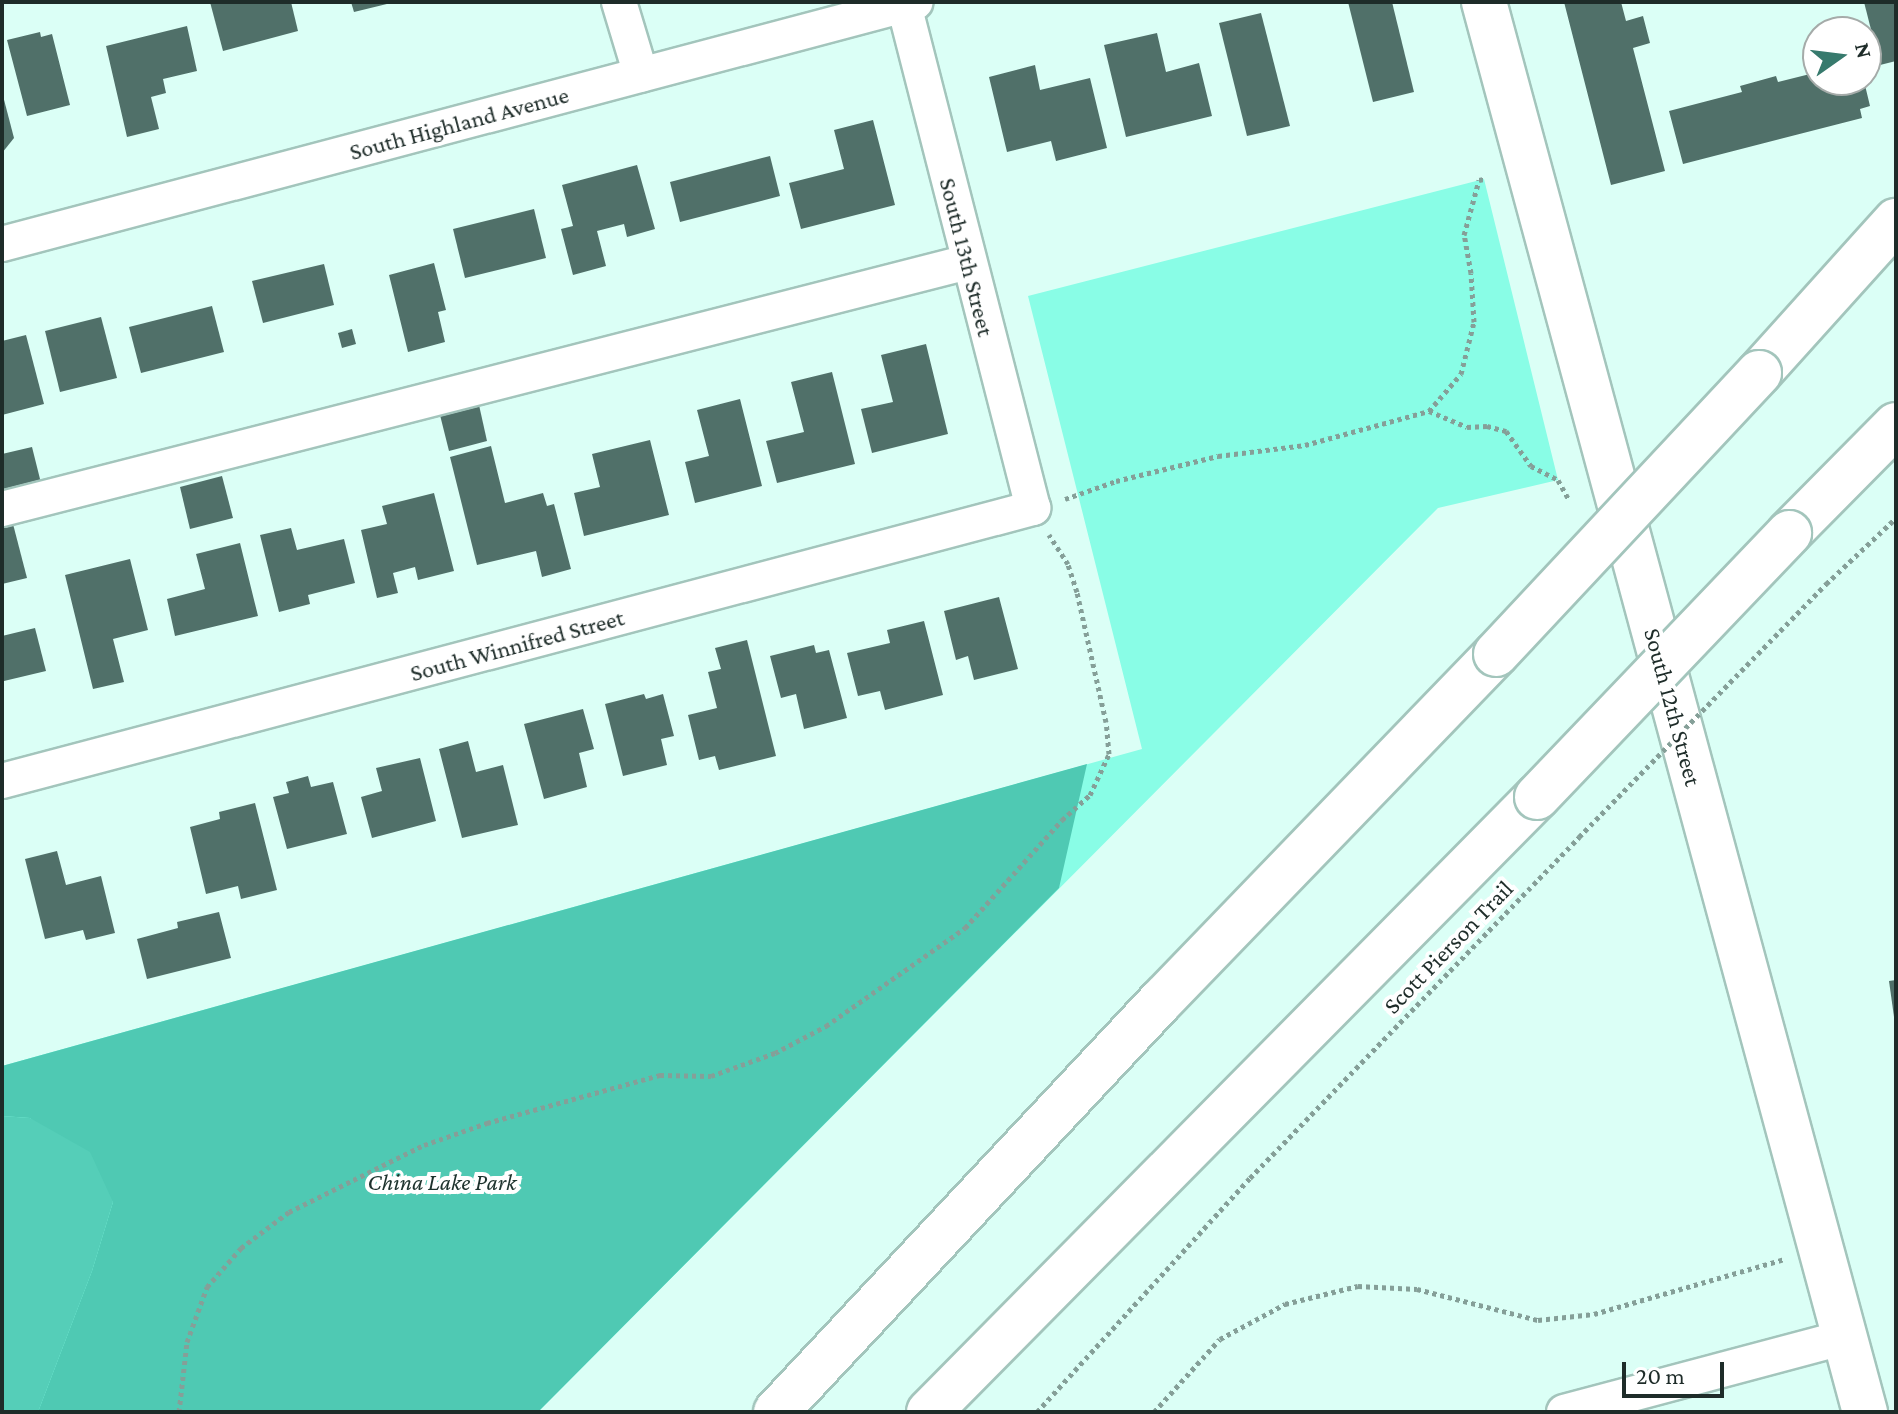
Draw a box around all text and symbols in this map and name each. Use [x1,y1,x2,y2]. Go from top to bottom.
north arrow [1802,16,1882,96]
text: N [1850,40,1878,61]
street label: South Highland Avenue [346,80,572,166]
street label: South 13th Street [933,175,1001,339]
street label: South Winnifred Street [407,603,627,687]
street label: South 12th Street [1638,625,1708,789]
street label: Scott Pierson Trail [1377,874,1519,1020]
park label: China Lake Park [368,1168,516,1196]
scale bar [1626,1346,1728,1396]
text: 20 m [1636,1362,1685,1389]

